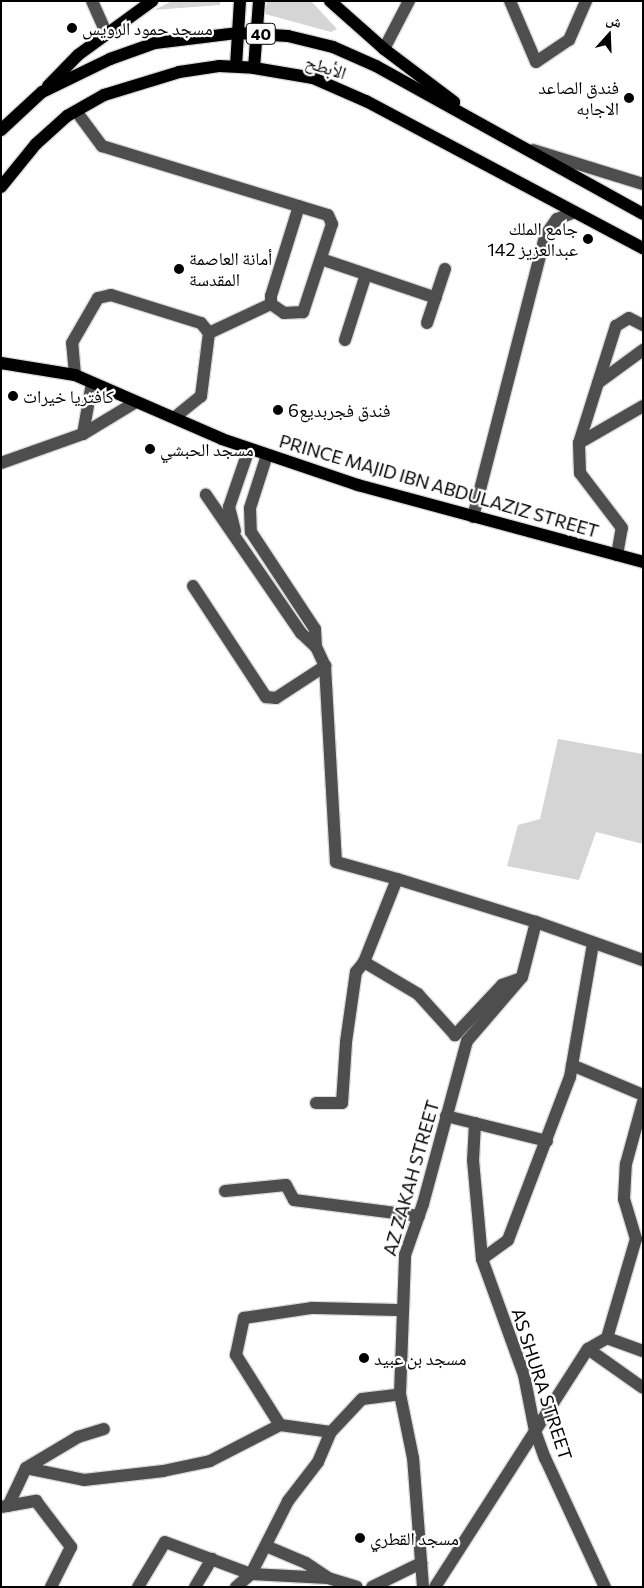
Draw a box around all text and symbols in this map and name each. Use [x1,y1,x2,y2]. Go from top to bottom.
north arrow [584,10,634,60]
text: ش [604,10,624,31]
place label: مسجد حمود الرويس [82,17,213,39]
road number: 40 [245,20,277,48]
marker: مسجد حمود الرويس [66,22,78,34]
street label: الأبطح [303,50,349,84]
place label: فندق الصاعد الاجابه [538,77,619,120]
marker: فندق الصاعد الاجابه [623,92,635,104]
place label: جامع الملك عبدالعزيز 142 [487,218,578,260]
marker: جامع الملك عبدالعزيز 142 [582,233,594,245]
place label: أمانة العاصمة المقدسة [189,248,272,290]
marker: أمانة العاصمة المقدسة [173,263,185,275]
place label: كافتريا خيرات [23,385,114,407]
marker: كافتريا خيرات [7,390,19,402]
place label: فندق فجربديع6 [288,399,390,421]
marker: فندق فجربديع6 [272,404,284,416]
street label: PRINCE MAJID IBN ABDULAZIZ STREET [277,430,601,542]
place label: مسجد الحبشي [160,438,254,460]
marker: مسجد الحبشي [144,443,156,455]
street label: AZ ZAKAH STREET [378,1098,444,1258]
street label: AS SHURA STREET [507,1305,577,1463]
place label: مسجد بن عبيد [374,1347,466,1369]
marker: مسجد بن عبيد [358,1352,370,1364]
place label: مسجد القطري [370,1527,459,1549]
marker: مسجد القطري [354,1532,366,1544]

